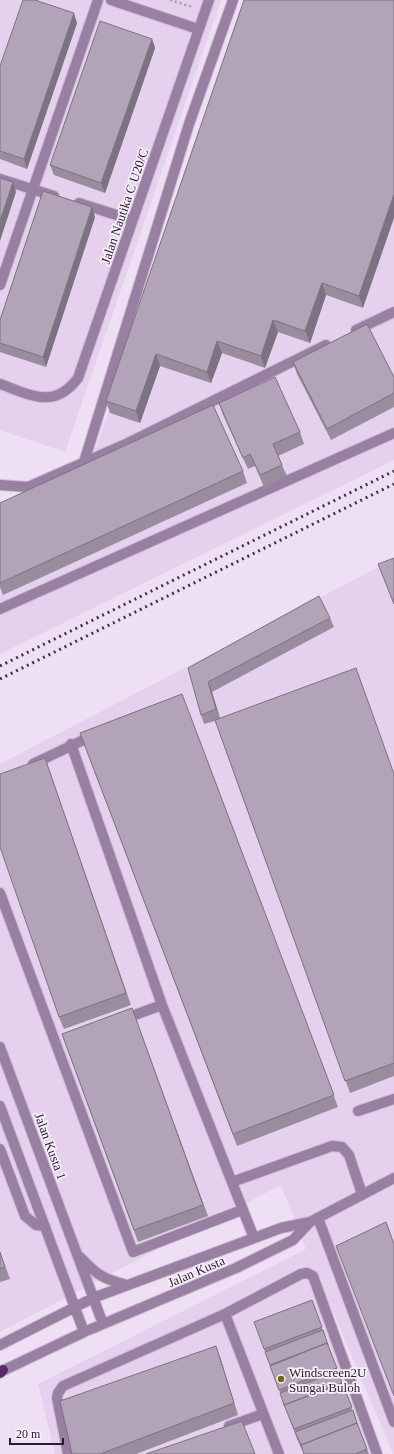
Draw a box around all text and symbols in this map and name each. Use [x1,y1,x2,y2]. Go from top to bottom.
street label: Jalan Nautika C U20/C [98,147,151,266]
street label: Jalan Kusta 1 [32,1111,70,1182]
street label: Jalan Kusta [166,1253,227,1290]
place label: Windscreen2U Sungai Buloh [289,1365,367,1395]
marker: Windscreen2U Sungai Buloh [276,1374,286,1384]
scale bar [10,1420,63,1446]
text: 20 m [16,1427,41,1441]

